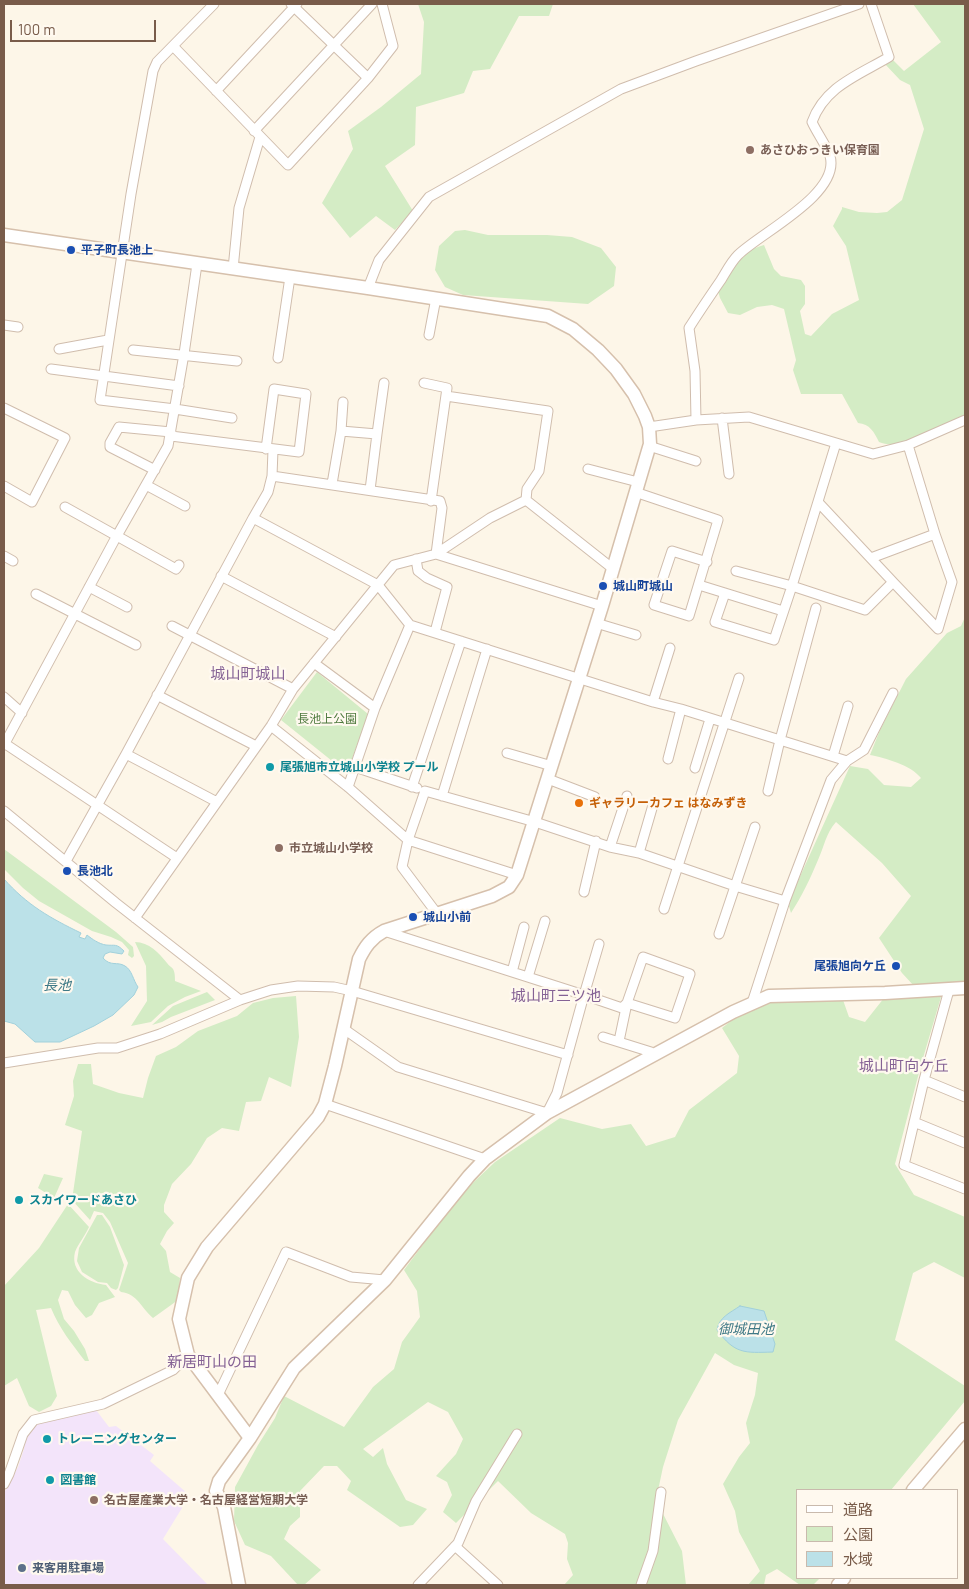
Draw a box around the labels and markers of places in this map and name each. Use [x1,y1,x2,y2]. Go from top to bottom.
place label: あさひおっきい保育園 [760,143,880,157]
marker: あさひおっきい保育園 [744,144,756,156]
place label: 平子町長池上 [81,243,153,257]
marker: 平子町長池上 [65,244,77,256]
place label: 城山町城山 [613,579,673,593]
marker: 城山町城山 [597,580,609,592]
place label: 尾張旭市立城山小学校 プール [280,760,438,774]
marker: 尾張旭市立城山小学校 プール [264,761,276,773]
place label: ギャラリーカフェ はなみずき [589,796,747,810]
marker: ギャラリーカフェ はなみずき [573,797,585,809]
place label: 市立城山小学校 [289,841,373,855]
marker: 市立城山小学校 [273,842,285,854]
place label: 長池北 [77,864,113,878]
marker: 長池北 [61,865,73,877]
place label: 城山小前 [423,910,471,924]
marker: 城山小前 [407,911,419,923]
place label: 尾張旭向ケ丘 [814,959,886,973]
marker: 尾張旭向ケ丘 [890,960,902,972]
place label: スカイワードあさひ [29,1193,137,1207]
marker: スカイワードあさひ [13,1194,25,1206]
place label: トレーニングセンター [57,1432,177,1446]
marker: トレーニングセンター [41,1433,53,1445]
place label: 図書館 [60,1473,96,1487]
marker: 図書館 [44,1474,56,1486]
place label: 名古屋産業大学・名古屋経営短期大学 [104,1493,308,1507]
marker: 名古屋産業大学・名古屋経営短期大学 [88,1494,100,1506]
place label: 来客用駐車場 [32,1561,104,1575]
marker: 来客用駐車場 [16,1562,28,1574]

